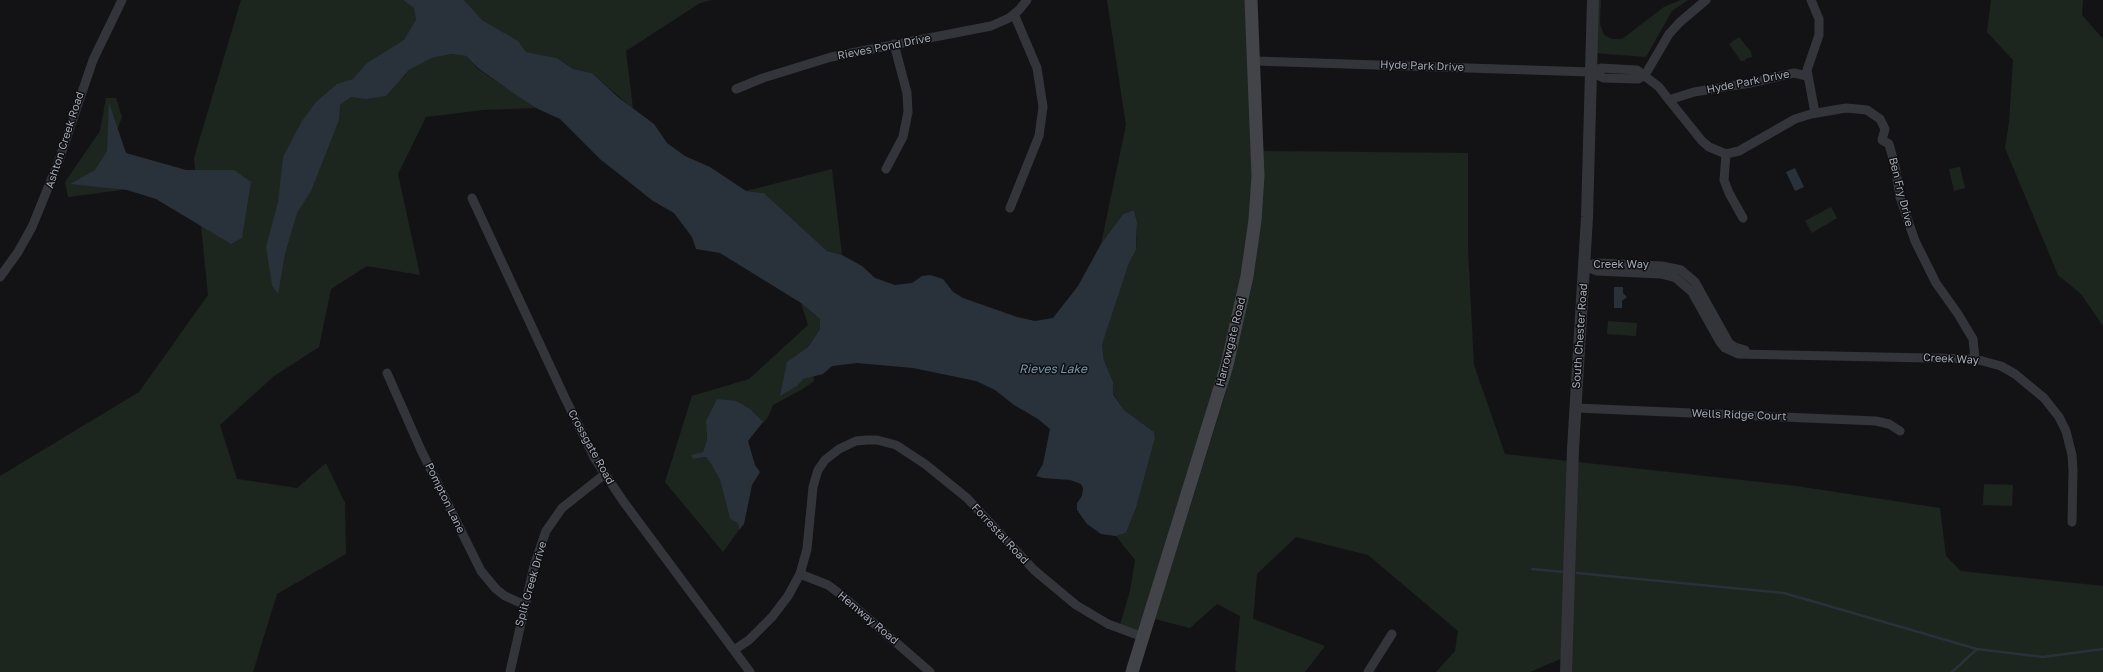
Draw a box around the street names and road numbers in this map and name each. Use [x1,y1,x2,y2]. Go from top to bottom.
street label: Rieves Pond Drive [836,31,932,63]
street label: Hyde Park Drive [1380,58,1464,74]
street label: Hyde Park Drive [1706,68,1790,96]
street label: Ashton Creek Road [43,90,87,190]
street label: Ben Fry Drive [1886,156,1916,228]
street label: Creek Way [1593,258,1649,272]
street label: South Chester Road [1570,283,1590,389]
street label: Harrowgate Road [1214,296,1248,388]
street label: Creek Way [1923,351,1979,367]
street label: Crossgate Road [565,407,617,487]
street label: Wells Ridge Court [1691,407,1787,423]
street label: Pompton Lane [422,461,468,535]
street label: Forrestal Road [969,501,1031,567]
street label: Split Creek Drive [513,540,549,628]
street label: Hemway Road [835,589,901,647]

